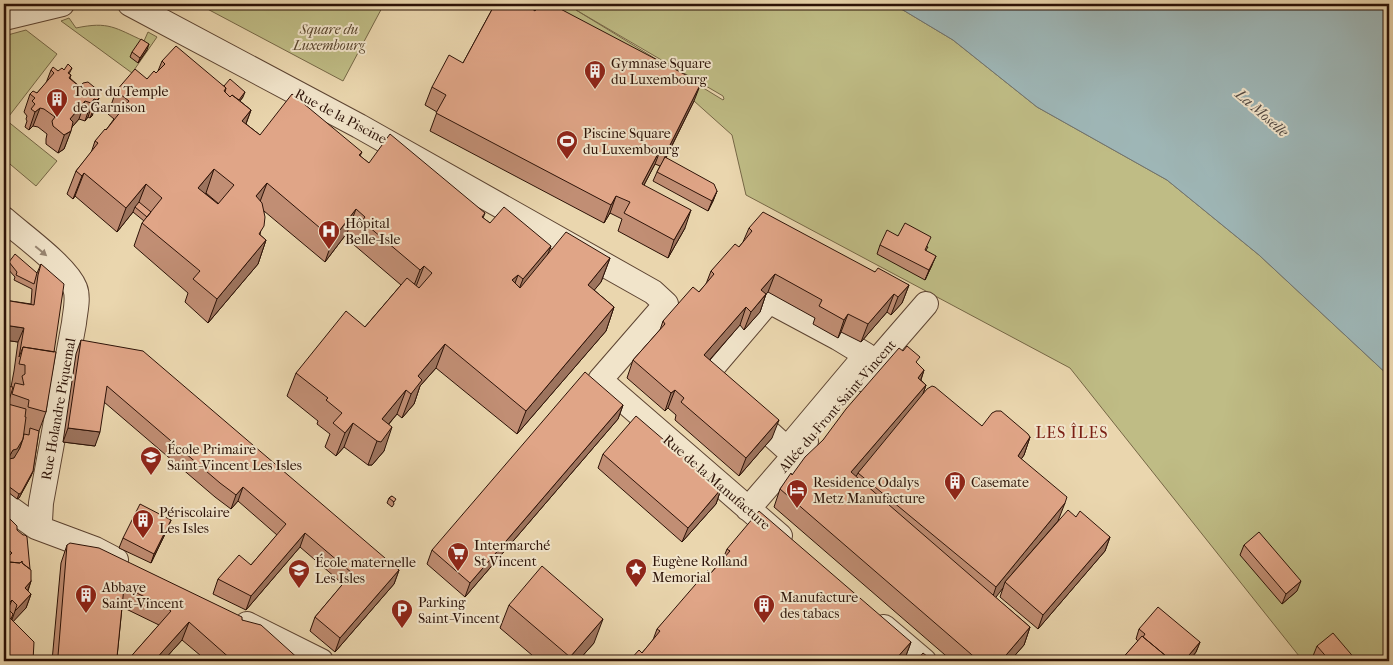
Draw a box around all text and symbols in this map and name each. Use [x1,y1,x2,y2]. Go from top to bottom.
park label: Square du Luxembourg [292,21,366,54]
place label: Gymnase Square du Luxembourg [611,55,711,88]
building icon: Gymnase Square du Luxembourg [583,59,607,90]
place label: Tour du Temple de Garnison [73,83,169,116]
street label: Rue de la Piscine [292,85,390,148]
water label: La Moselle [1231,85,1293,141]
building icon: Tour du Temple de Garnison [45,87,69,118]
place label: Piscine Square du Luxembourg [583,125,680,158]
sports icon: Piscine Square du Luxembourg [555,129,579,160]
place label: Hôpital Belle-Isle [345,215,401,248]
hospital icon: Hôpital Belle-Isle [317,219,341,250]
one-way arrow [35,245,47,256]
street label: Allée du Front Saint-Vincent [774,336,900,477]
street label: Rue Holandre Piquemal [38,337,79,481]
district label: LES ÎLES [1036,422,1108,442]
street label: Rue de la Manufacture [659,431,774,534]
place label: École Primaire Saint-Vincent Les Isles [167,440,302,474]
school or university icon: École Primaire Saint-Vincent Les Isles [139,445,163,476]
building icon: Casemate [943,470,967,501]
place label: Residence Odalys Metz Manufacture [813,474,925,507]
place label: Casemate [971,474,1029,491]
hotel icon: Residence Odalys Metz Manufacture [785,478,809,509]
place label: Périscolaire Les Isles [159,504,230,537]
building icon: Périscolaire Les Isles [131,508,155,539]
place label: Intermarché St Vincent [474,537,550,570]
supermarket icon: Intermarché St Vincent [446,541,470,572]
place label: École maternelle Les Isles [315,553,416,587]
place label: Eugène Rolland Memorial [652,553,748,586]
place icon: Eugène Rolland Memorial [624,557,648,588]
school or university icon: École maternelle Les Isles [287,558,311,589]
place label: Abbaye Saint-Vincent [101,579,184,612]
building icon: Abbaye Saint-Vincent [74,583,98,614]
place label: Manufacture des tabacs [780,589,858,622]
building icon: Manufacture des tabacs [752,593,776,624]
place label: Parking Saint-Vincent [418,594,500,627]
parking icon: Parking Saint-Vincent [390,598,414,629]

